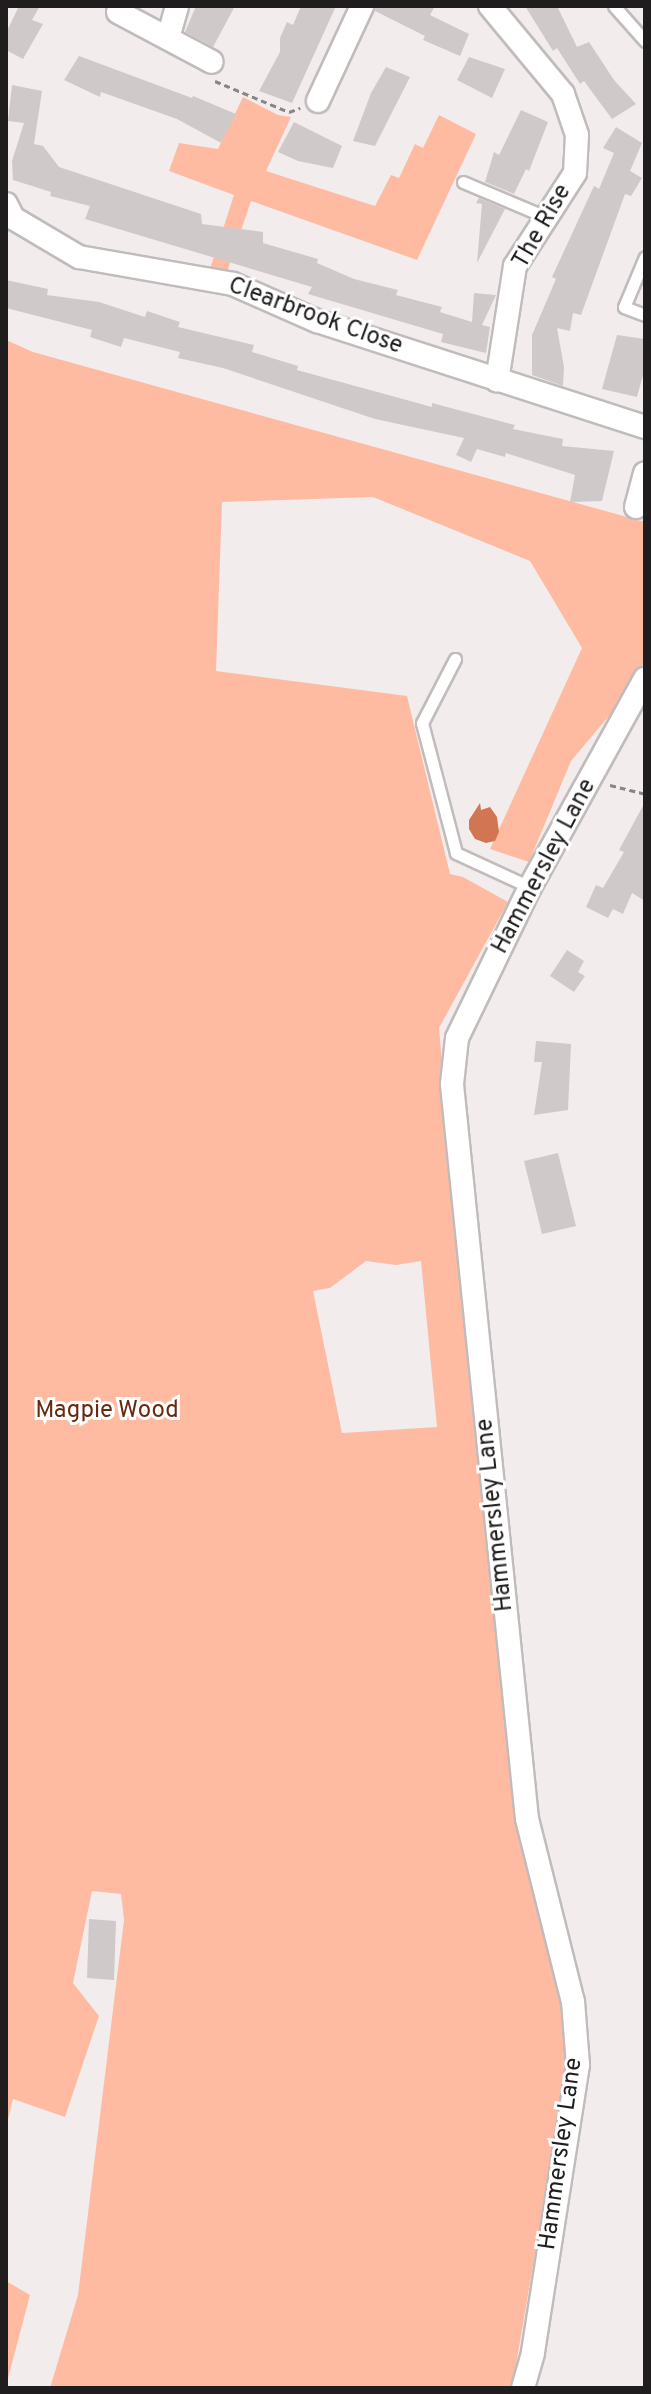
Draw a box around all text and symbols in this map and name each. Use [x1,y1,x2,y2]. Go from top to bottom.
street label: The Rise [507,180,579,274]
street label: Clearbrook Close [224,272,406,362]
street label: Hammersley Lane [487,775,603,959]
park label: Magpie Wood [35,1398,179,1426]
street label: Hammersley Lane [472,1417,520,1613]
street label: Hammersley Lane [534,2056,590,2252]

